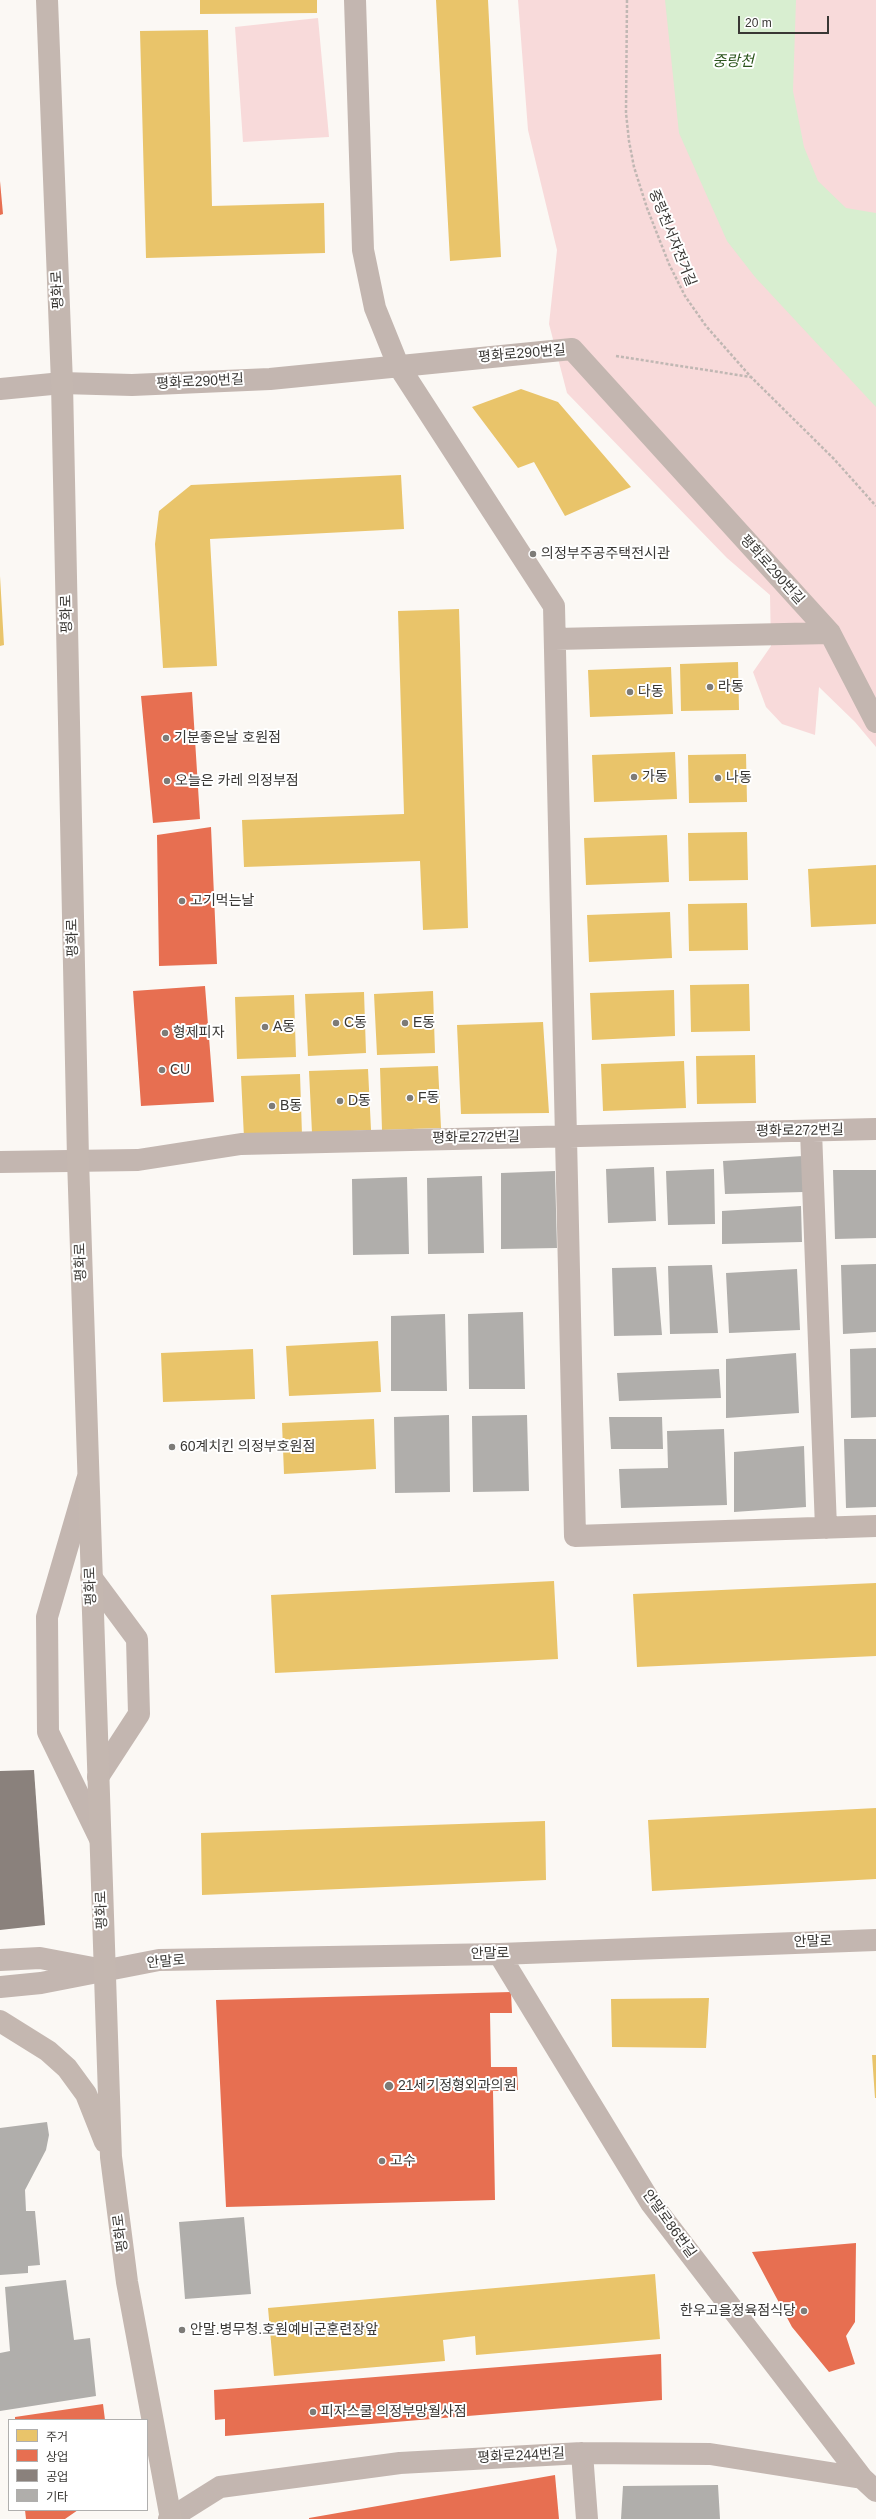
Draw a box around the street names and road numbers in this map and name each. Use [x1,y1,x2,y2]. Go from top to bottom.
street label: 중랑천서자전거길 [645,187,699,289]
street label: 평화로 [49,270,67,310]
street label: 평화로290번길 [478,342,566,366]
street label: 평화로290번길 [156,371,244,393]
street label: 평화로290번길 [736,532,808,608]
street label: 평화로 [58,595,76,633]
street label: 평화로 [64,919,82,957]
street label: 평화로272번길 [756,1122,844,1140]
street label: 평화로272번길 [432,1129,520,1147]
street label: 평화로 [72,1242,90,1282]
street label: 평화로 [82,1566,100,1606]
street label: 평화로 [93,1890,111,1930]
street label: 안말로 [793,1933,833,1951]
street label: 안말로 [471,1945,509,1963]
street label: 안말로 [146,1952,186,1972]
street label: 안말로86번길 [639,2187,699,2261]
street label: 평화로 [110,2213,132,2253]
street label: 평화로244번길 [477,2445,565,2467]

